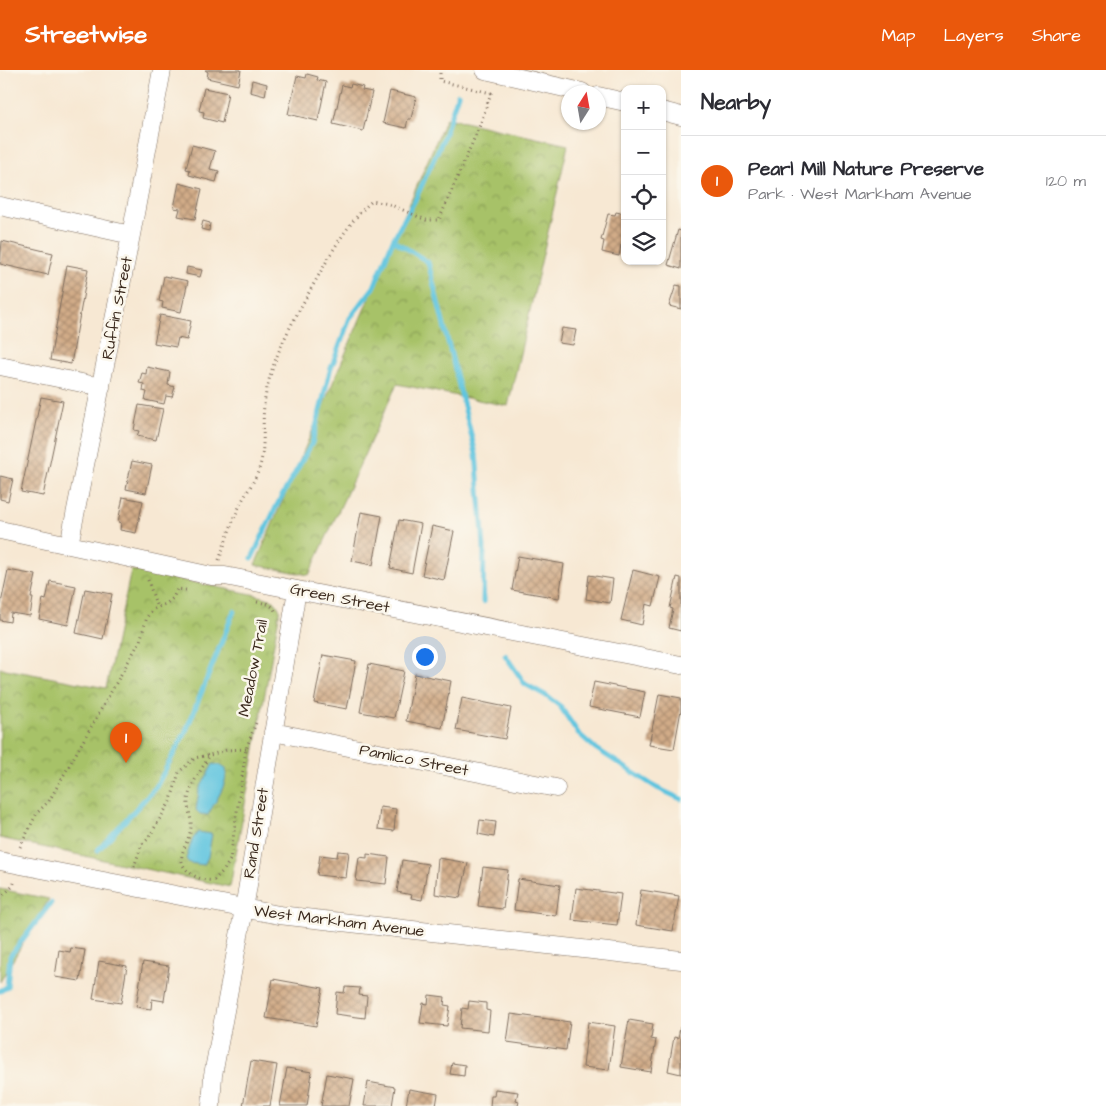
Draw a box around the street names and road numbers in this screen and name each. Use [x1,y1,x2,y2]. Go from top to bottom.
street label: Ruffin Street [96,254,138,361]
street label: Green Street [288,578,392,619]
street label: Meadow Trail [233,618,273,718]
street label: Pamlico Street [358,739,471,781]
street label: Rand Street [238,786,274,880]
street label: West Markham Avenue [253,900,426,942]

